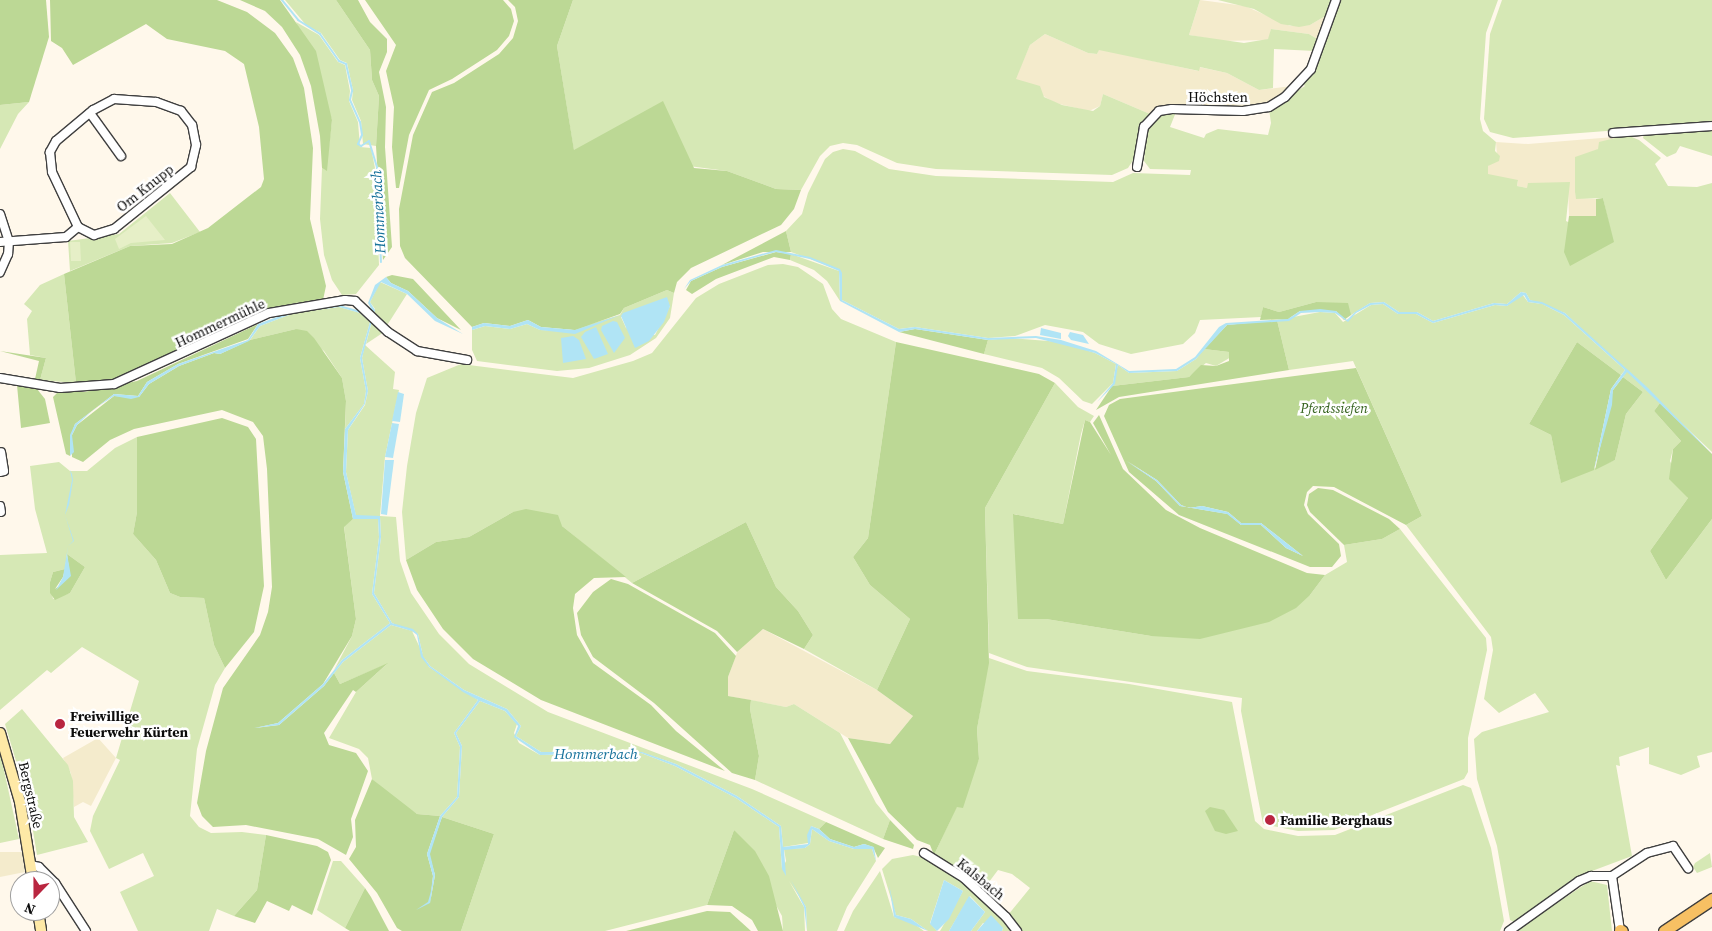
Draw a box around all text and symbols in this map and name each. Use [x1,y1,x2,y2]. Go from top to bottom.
street label: Höchsten [1188,89,1248,105]
street label: Om Knupp [113,161,177,215]
water label: Hommerbach [367,170,389,254]
street label: Hommermühle [172,295,268,351]
park label: Pferdssiefen [1300,400,1368,416]
place label: Freiwillige Feuerwehr Kürten [70,708,188,740]
marker: Freiwillige Feuerwehr Kürten [54,718,66,730]
water label: Hommerbach [554,745,638,763]
street label: Bergstraße [15,760,47,830]
place label: Familie Berghaus [1280,812,1392,828]
marker: Familie Berghaus [1264,814,1276,826]
street label: Kalsbach [954,855,1008,903]
north arrow [10,871,60,921]
text: N [21,898,38,920]

